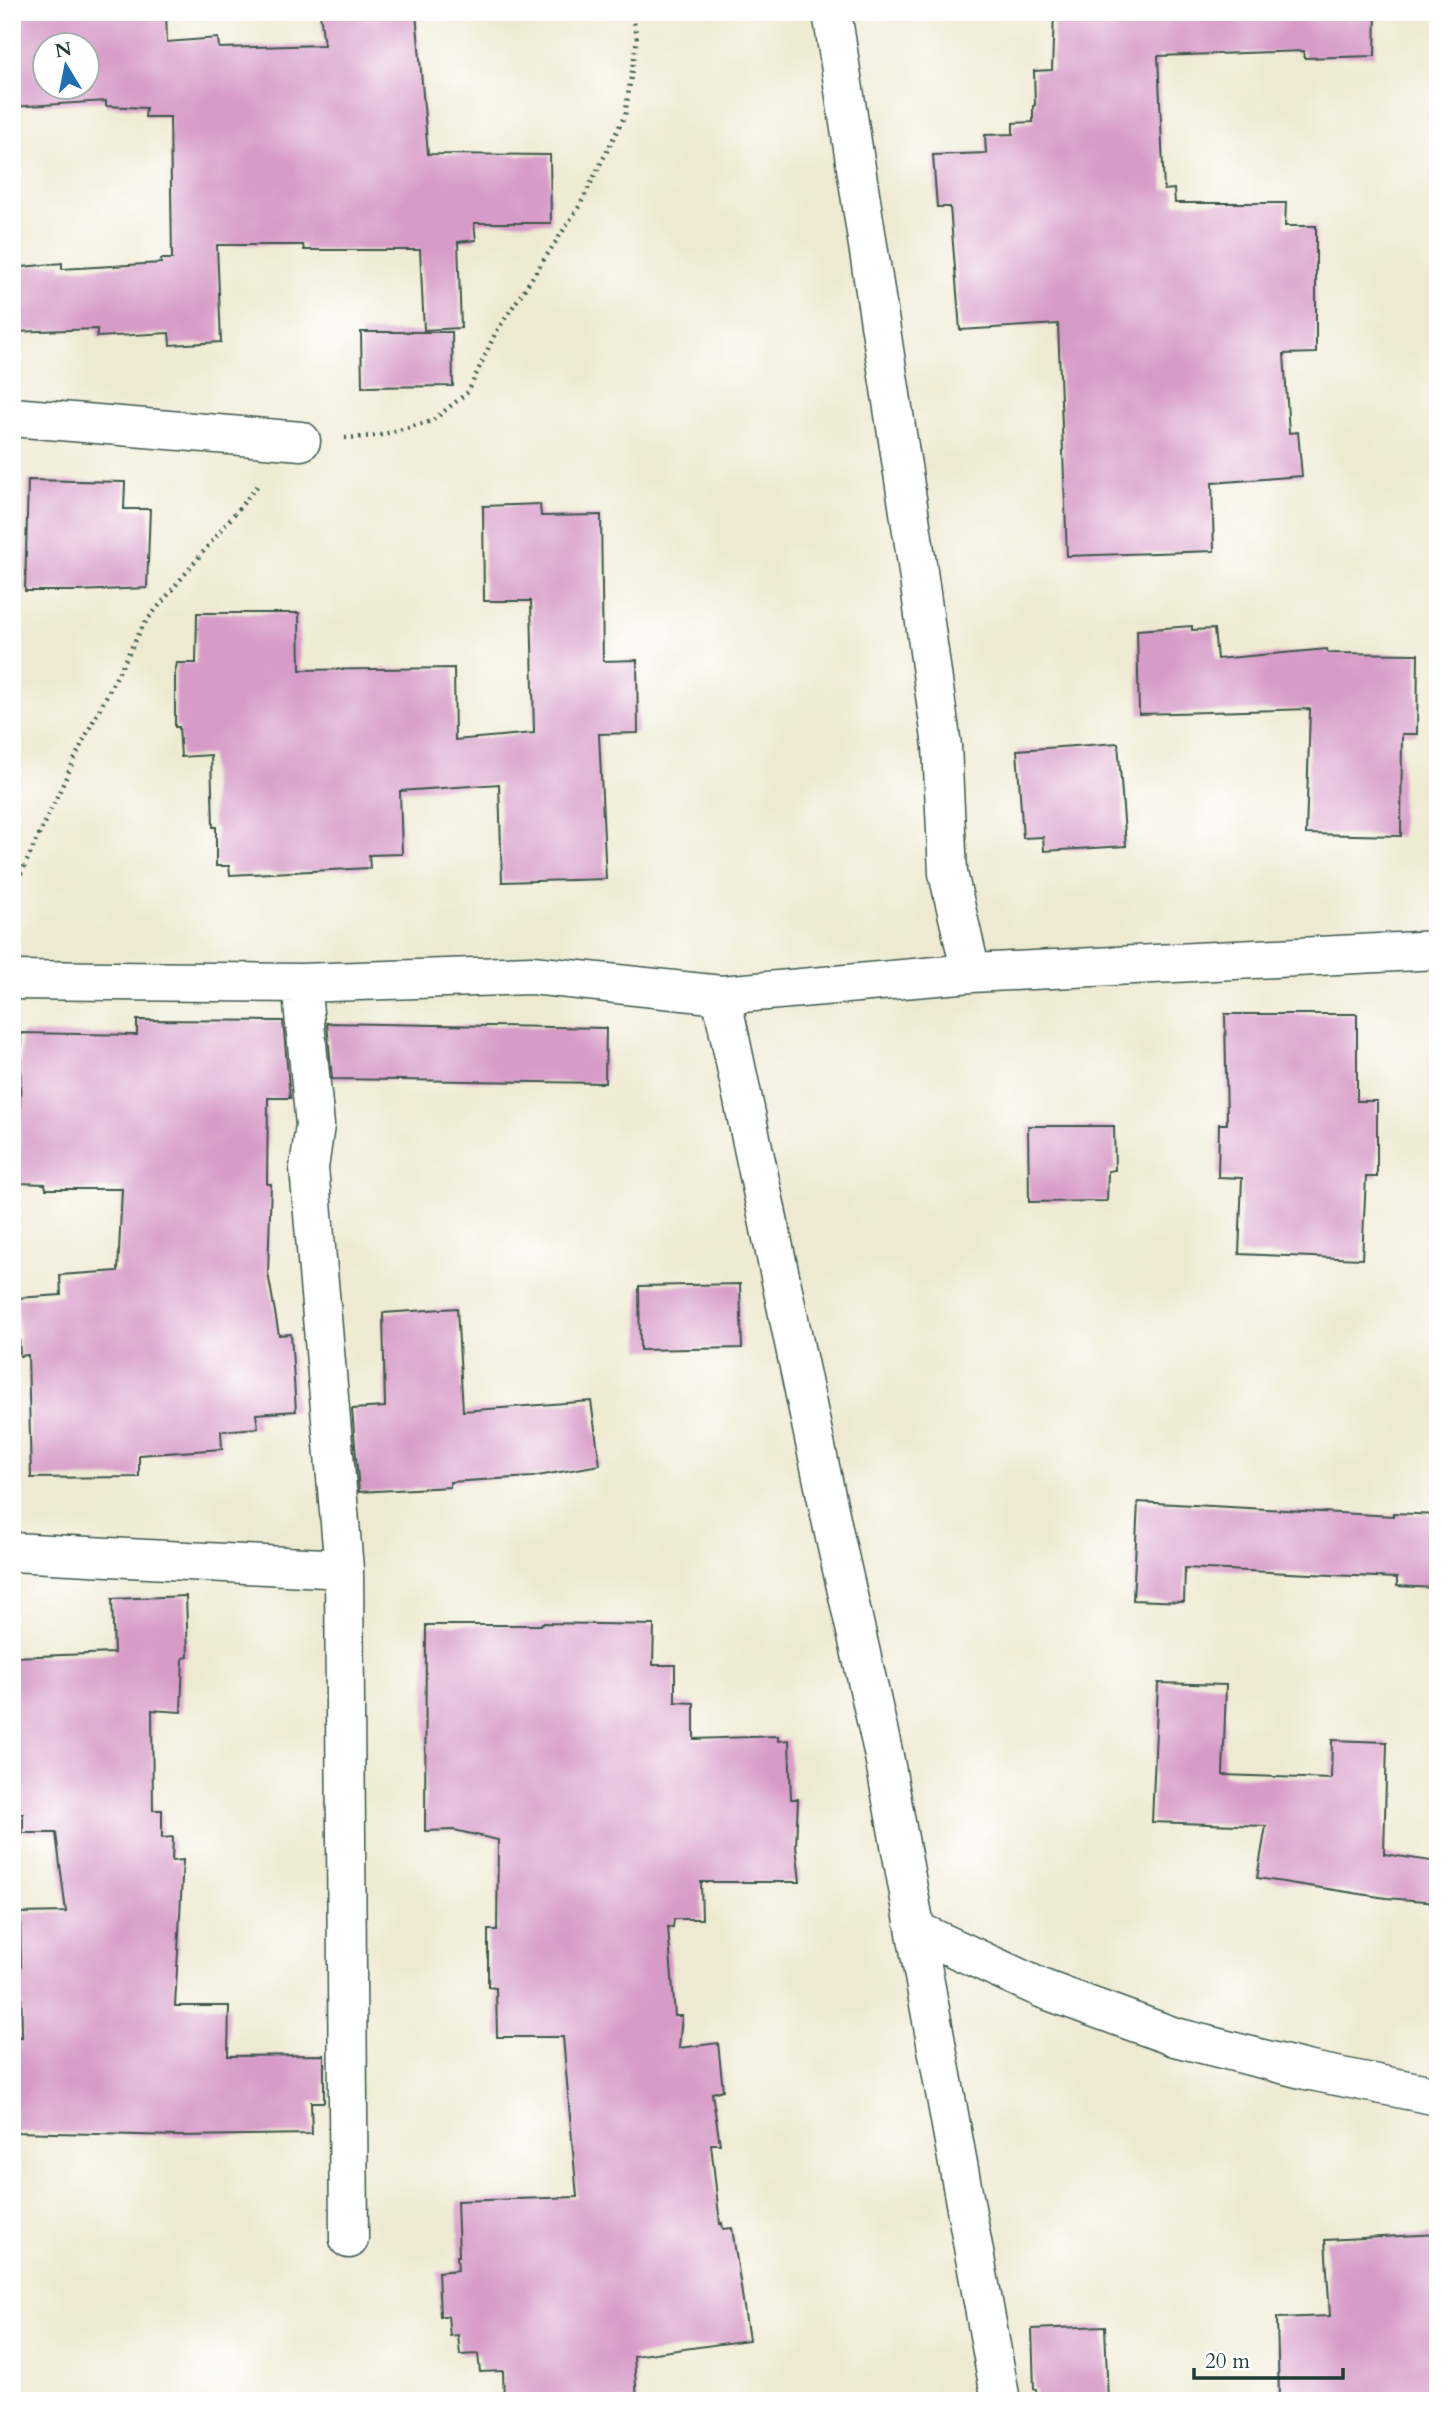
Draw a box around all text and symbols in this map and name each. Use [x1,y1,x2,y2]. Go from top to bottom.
north arrow [32,32,102,102]
text: N [53,36,74,64]
scale bar [1194,2336,1343,2380]
text: 20 m [1205,2347,1250,2376]

